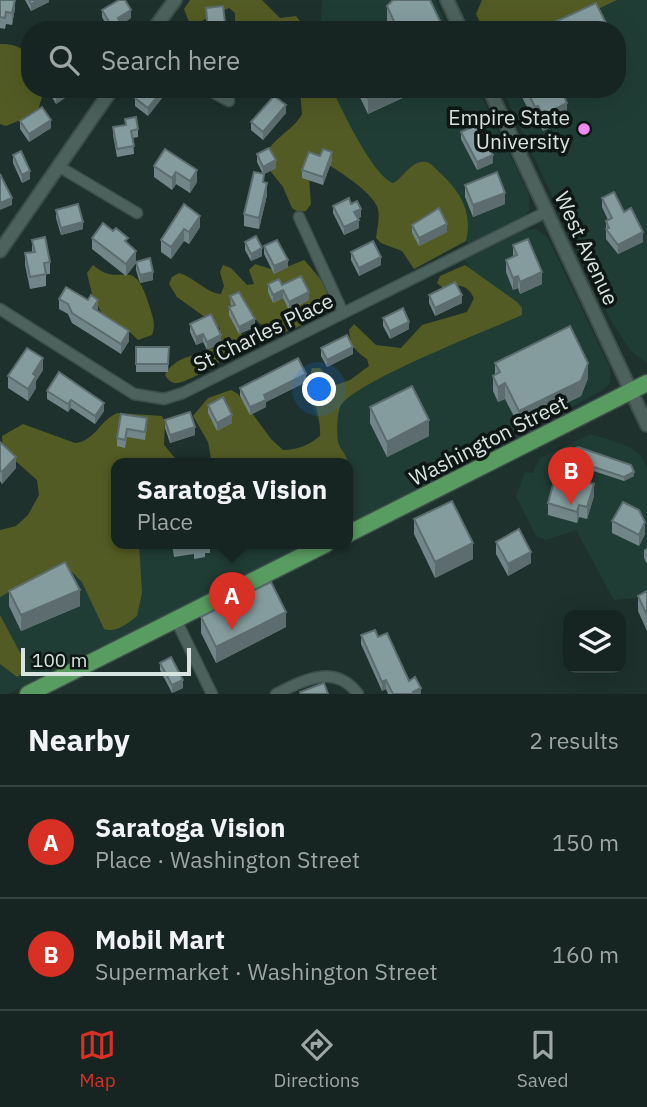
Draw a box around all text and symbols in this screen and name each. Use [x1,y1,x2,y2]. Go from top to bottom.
search box [21,21,626,98]
icon: search [45,41,83,79]
text: Search here [101,43,240,77]
place label: Empire State University [448,103,571,155]
marker: Empire State University [576,121,592,137]
street label: West Avenue [548,187,626,309]
street label: St Charles Place [188,286,338,378]
your location [302,372,336,406]
street label: Washington Street [404,388,572,492]
pin: B [548,447,594,505]
popup [111,458,353,549]
text: Saratoga Vision [137,472,327,506]
text: Place [137,506,193,536]
pin: A [209,572,255,630]
map controls [563,610,626,673]
button: layers [563,610,626,673]
scale bar [21,645,191,677]
text: 100 m [32,648,87,672]
text: Nearby [28,720,130,759]
text: 2 results [529,725,619,755]
text: Saratoga Vision [95,810,286,844]
text: A [43,827,59,857]
text: 150 m [552,827,619,857]
text: Place · Washington Street [95,844,360,874]
text: Mobil Mart [95,922,225,956]
text: B [43,939,59,969]
text: 160 m [552,939,619,969]
text: Supermarket · Washington Street [95,956,438,986]
tab: Map [78,1026,116,1092]
tab: Directions [273,1026,360,1092]
tab: Saved [517,1026,569,1092]

